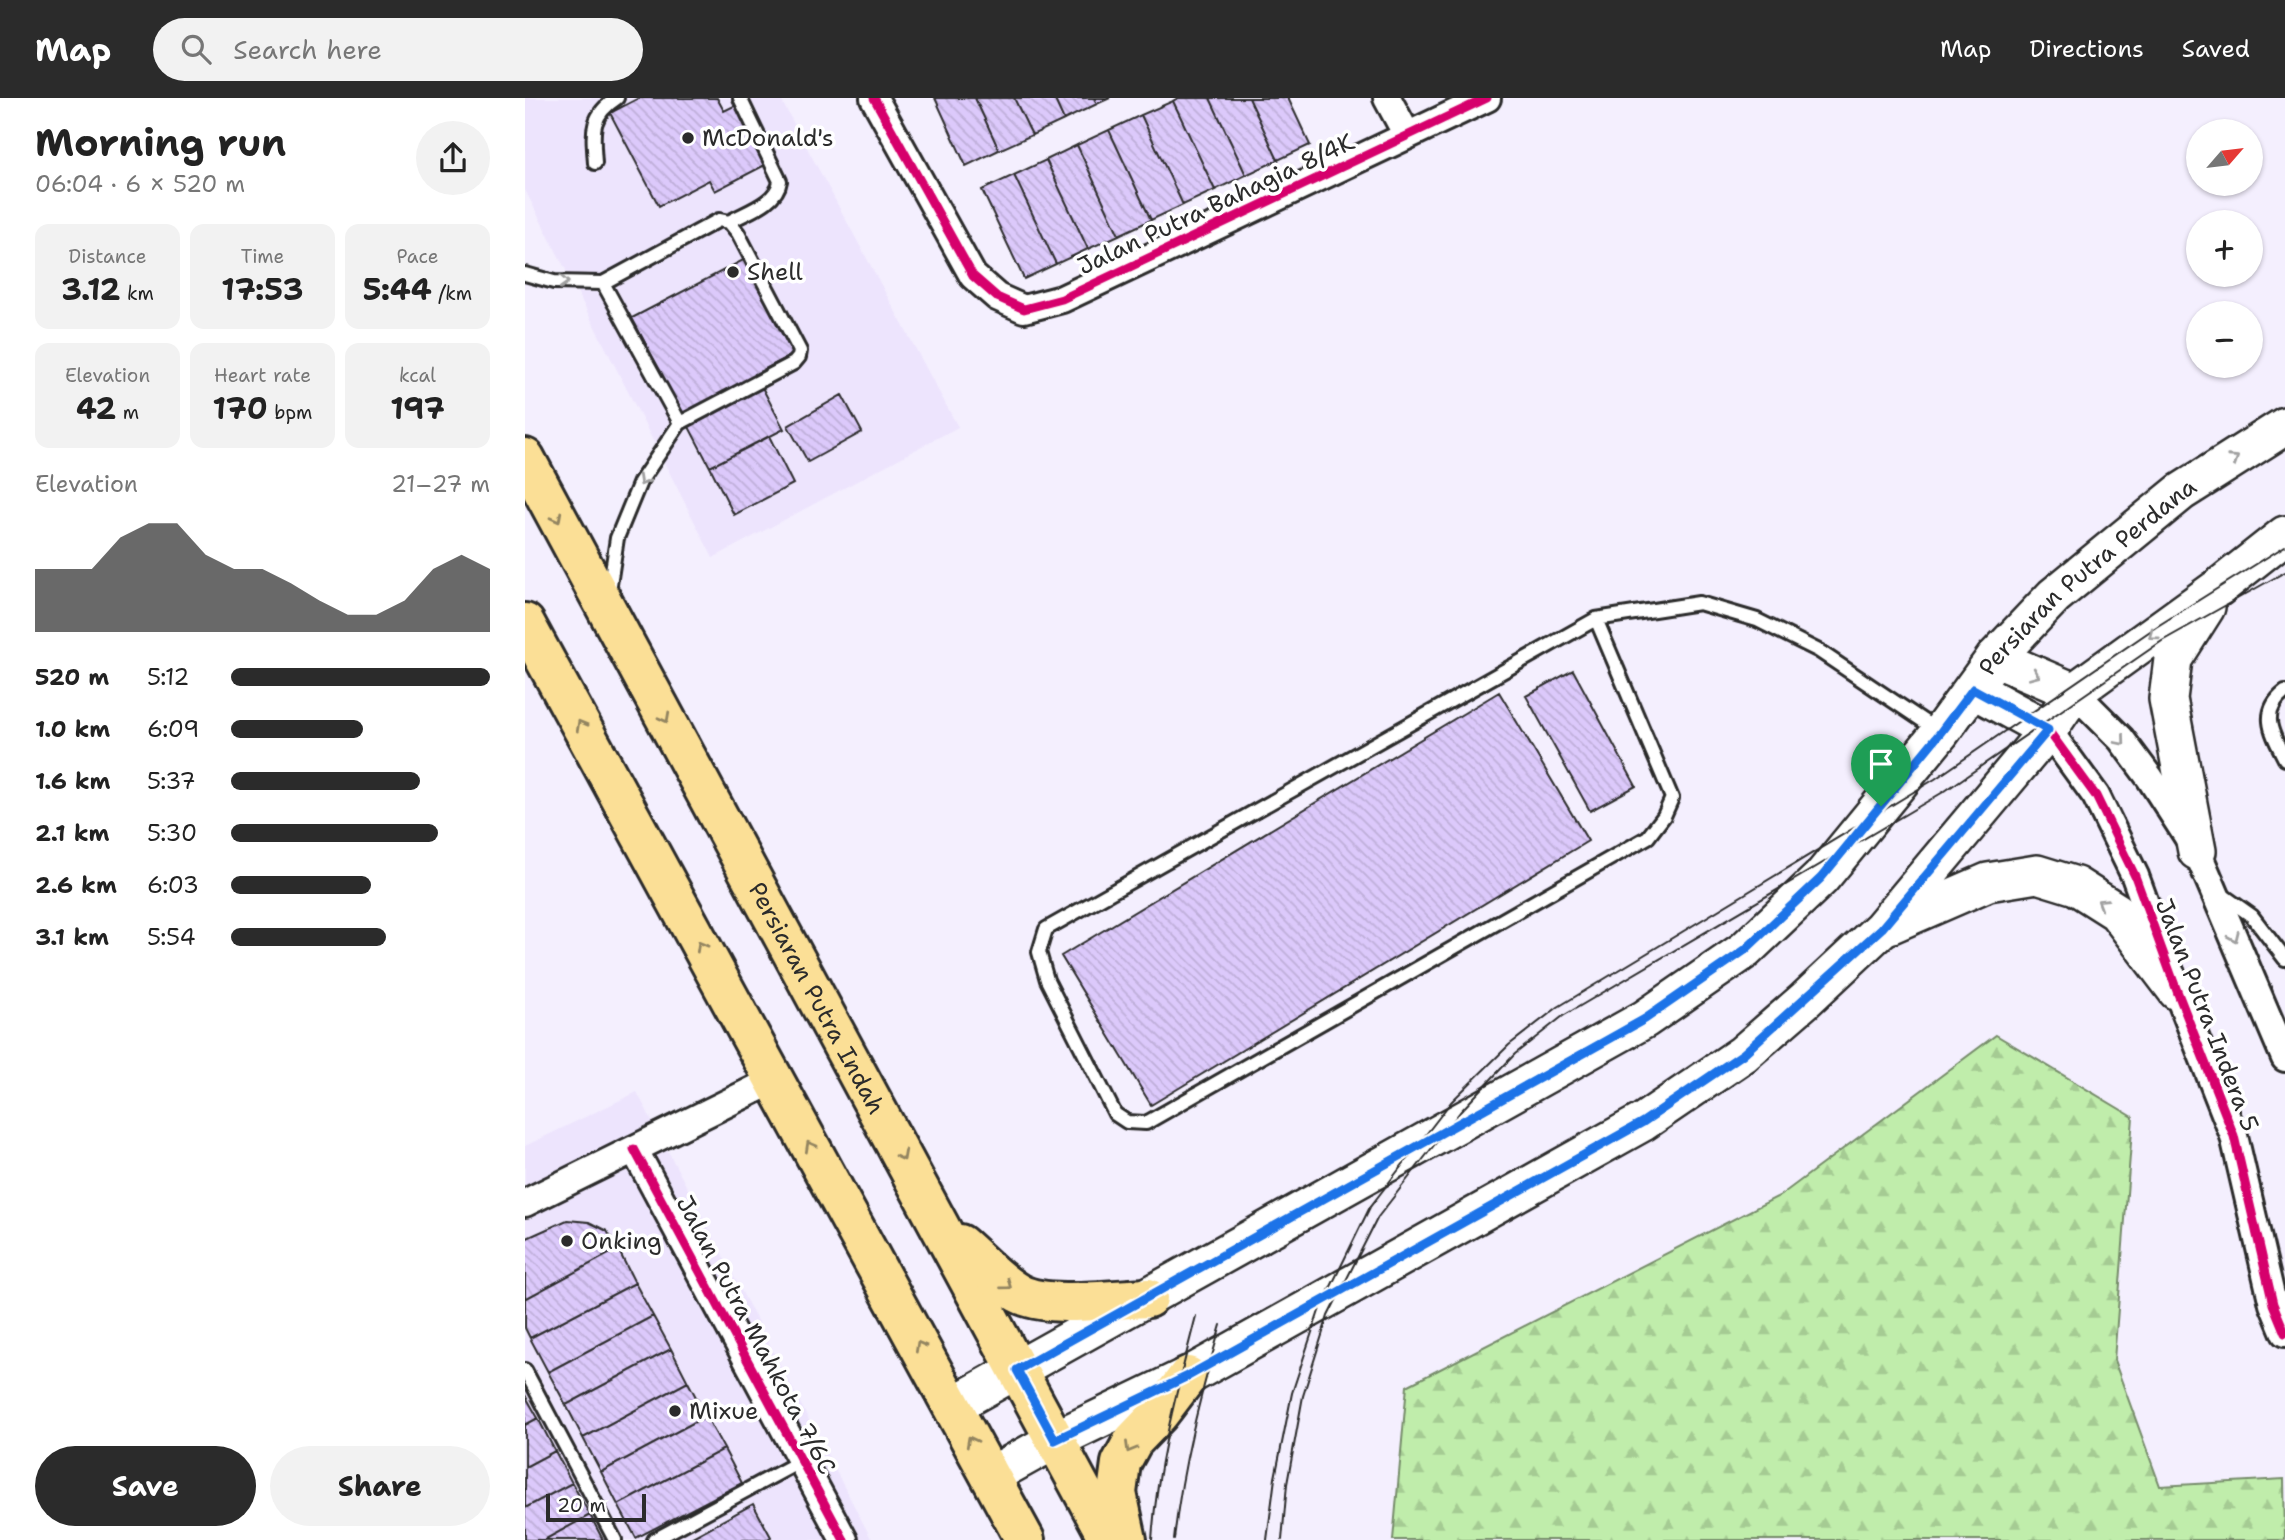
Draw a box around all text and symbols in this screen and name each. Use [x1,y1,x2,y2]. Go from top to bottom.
search box [153,18,643,81]
text: Map [35,27,111,72]
icon: search [177,30,215,68]
text: Search here [233,32,382,67]
text: Map [1940,33,1991,65]
text: Directions [2029,33,2144,65]
text: Saved [2182,33,2250,65]
text: Morning run [35,117,286,168]
north arrow [2186,119,2263,196]
map controls [2186,119,2263,378]
button: share [416,121,490,195]
place label: McDonald's [702,122,834,154]
street label: Jalan Putra Bahagia 8/4K [1072,125,1360,282]
marker: McDonald's [680,130,696,146]
text: 06:04 · 6 × 520 m [35,169,245,199]
button: + [2186,210,2263,287]
text: Distance [69,244,146,269]
text: Time [241,244,284,269]
text: Pace [397,244,438,269]
place label: Shell [747,256,804,288]
marker: Shell [725,264,741,280]
text: 3.12 [61,269,121,310]
text: 17:53 [221,269,304,310]
text: 5:44 [363,269,432,310]
one-way arrow [558,275,569,290]
text: km [121,281,154,306]
text: /km [432,281,472,306]
button: − [2186,301,2263,378]
text: Elevation [65,363,150,388]
text: Heart rate [214,363,311,388]
text: kcal [399,363,436,388]
text: 42 [76,388,116,429]
text: 170 [213,388,268,429]
text: 197 [390,388,445,429]
text: m [116,400,139,425]
text: bpm [268,400,312,425]
one-way arrow [2226,454,2239,467]
text: Elevation [35,469,138,499]
text: 21–27 m [391,469,490,499]
street label: Persiaran Putra Perdana [1971,470,2202,682]
one-way arrow [638,473,651,486]
one-way arrow [549,511,563,523]
one-way arrow [2148,627,2161,640]
text: 520 m [35,662,109,692]
text: 5:12 [147,662,189,692]
one-way arrow [2027,667,2040,681]
one-way arrow [657,711,671,724]
text: 1.0 km [35,714,110,744]
text: 6:09 [147,714,199,744]
one-way arrow [576,720,589,732]
one-way arrow [2113,733,2126,746]
pin [1851,734,1911,806]
icon: arrive [1862,745,1900,783]
text: 1.6 km [35,766,110,796]
text: 5:37 [147,766,196,796]
text: 2.1 km [35,818,109,848]
text: 5:30 [147,818,197,848]
text: 2.6 km [35,870,117,900]
text: 6:03 [147,870,199,900]
street label: Persiaran Putra Indah [741,877,892,1120]
street label: Jalan Putra Indera 5 [2148,894,2266,1136]
one-way arrow [2096,898,2109,911]
text: 3.1 km [35,922,109,952]
text: 5:54 [147,922,196,952]
one-way arrow [2226,930,2240,942]
one-way arrow [696,941,710,954]
one-way arrow [805,1141,819,1153]
one-way arrow [893,1148,907,1161]
street label: Jalan Putra Mahkota 7/6C [669,1190,843,1480]
place label: Onking [581,1225,662,1257]
marker: Onking [559,1233,575,1249]
one-way arrow [1000,1277,1012,1289]
one-way arrow [915,1340,928,1353]
place label: Mixue [689,1395,759,1427]
marker: Mixue [667,1403,683,1419]
one-way arrow [966,1436,980,1448]
one-way arrow [1125,1440,1138,1453]
button: Save [35,1446,256,1526]
button: Share [270,1446,490,1526]
scale bar [546,1491,646,1523]
text: 20 m [557,1493,606,1518]

